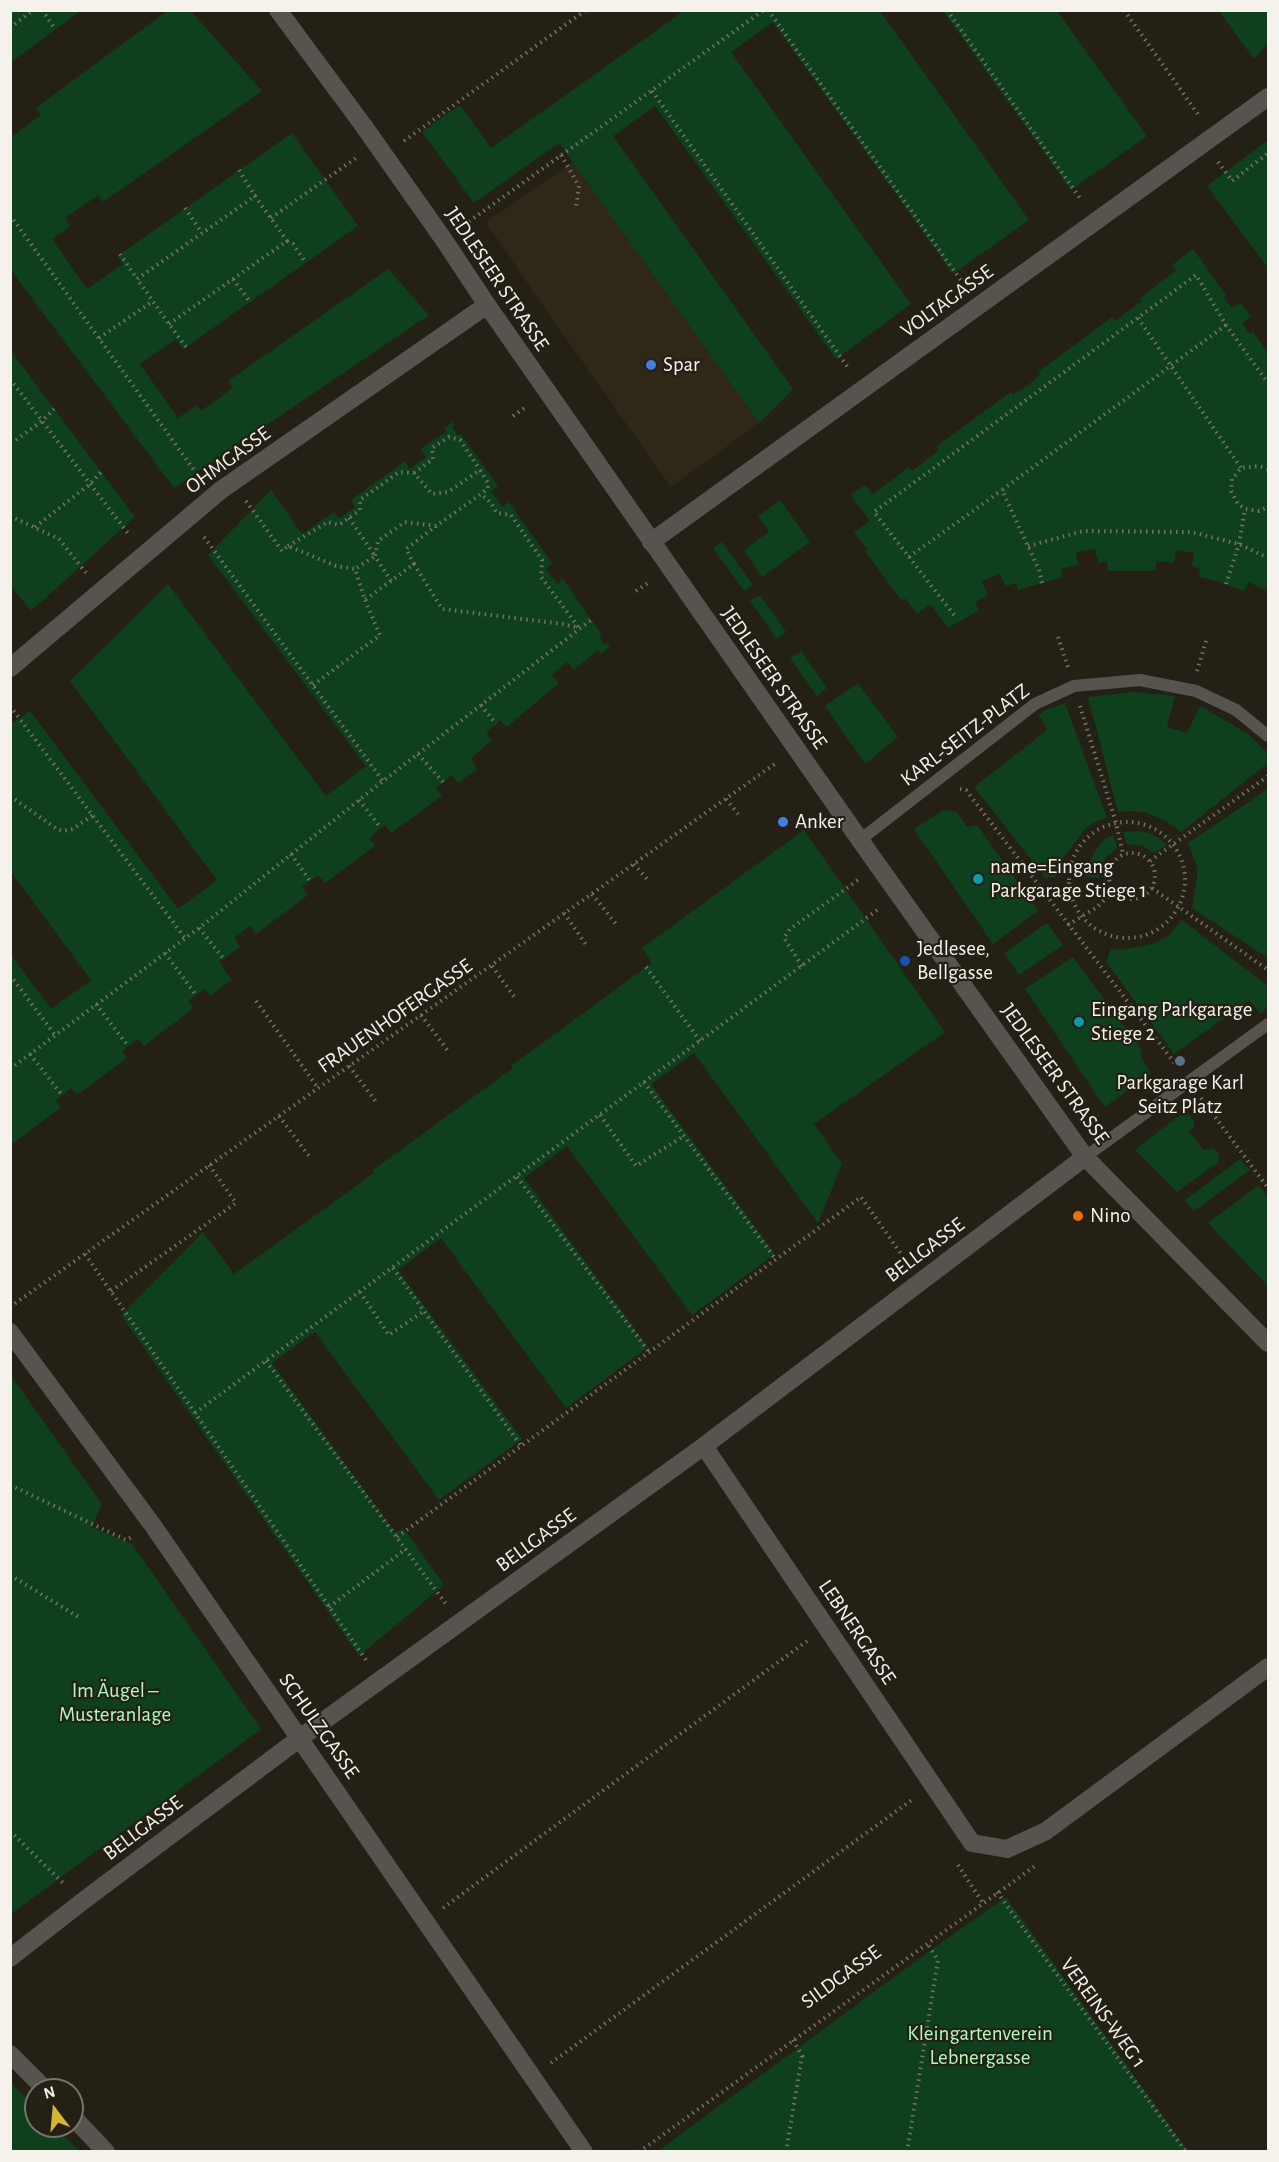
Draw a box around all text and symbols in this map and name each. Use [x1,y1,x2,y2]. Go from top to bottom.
street label: JEDLESEER STRASSE [440,202,554,356]
street label: VOLTAGASSE [896,259,998,343]
place label: Spar [663,352,700,378]
marker: Spar [644,358,658,372]
street label: OHMGASSE [181,421,275,499]
street label: JEDLESEER STRASSE [716,602,832,754]
street label: KARL-SEITZ-PLATZ [896,678,1034,792]
place label: Anker [795,809,843,835]
marker: Anker [776,815,790,829]
place label: name=Eingang Parkgarage Stiege 1 [990,854,1147,904]
marker: name=Eingang Parkgarage Stiege 1 [971,872,985,886]
place label: Jedlesee, Bellgasse [917,936,993,986]
street label: FRAUENHOFERGASSE [313,953,477,1079]
marker: Jedlesee, Bellgasse [898,954,912,968]
place label: Eingang Parkgarage Stiege 2 [1091,997,1252,1047]
street label: JEDLESEER STRASSE [995,999,1115,1149]
marker: Eingang Parkgarage Stiege 2 [1072,1015,1086,1029]
marker: Parkgarage Karl Seitz Platz [1173,1054,1187,1068]
place label: Parkgarage Karl Seitz Platz [1116,1070,1244,1120]
place label: Nino [1090,1203,1131,1229]
marker: Nino [1071,1209,1085,1223]
street label: BELLGASSE [880,1212,970,1288]
street label: BELLGASSE [491,1503,581,1577]
street label: LEBNERGASSE [813,1575,901,1689]
street label: SCHULZGASSE [273,1668,365,1784]
park label: Im Äugel – Musteranlage [59,1678,171,1728]
street label: BELLGASSE [98,1790,188,1866]
street label: SILDGASSE [796,1940,886,2014]
street label: VEREINS-WEG 1 [1055,1953,1151,2073]
park label: Kleingartenverein Lebnergasse [907,2021,1053,2071]
north arrow [24,2078,84,2138]
text: N [42,2083,57,2102]

